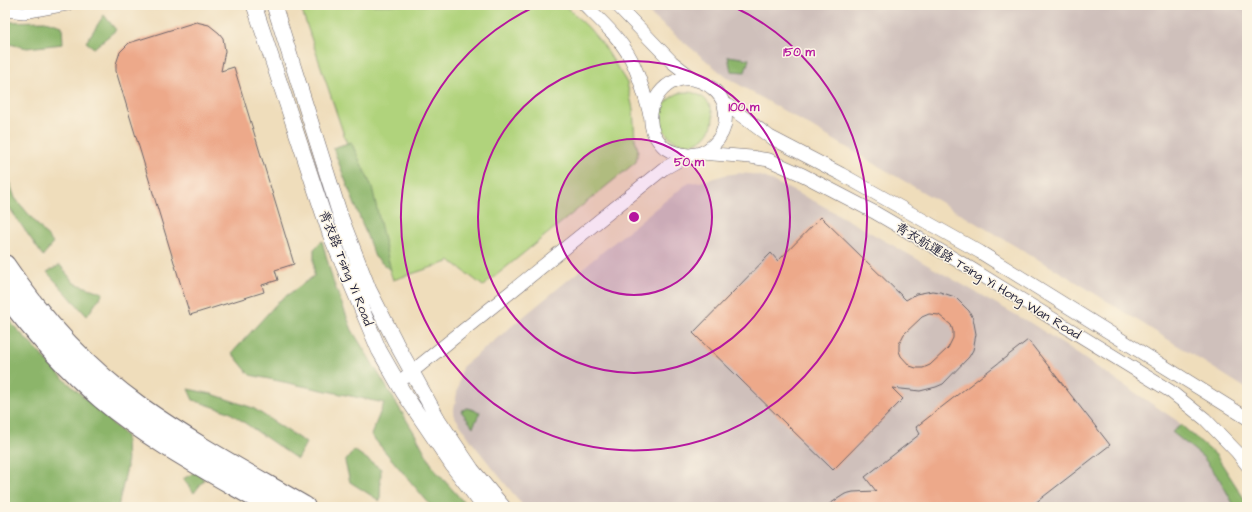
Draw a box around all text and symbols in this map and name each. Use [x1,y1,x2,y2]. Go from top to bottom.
text: 150 m [783,44,816,61]
text: 100 m [729,99,760,116]
text: 50 m [674,154,705,171]
street label: 青衣路 Tsing Yi Road [314,208,378,329]
centre of rings [627,210,641,224]
street label: 青衣航運路 Tsing Yi Hong Wan Road [891,218,1084,345]

